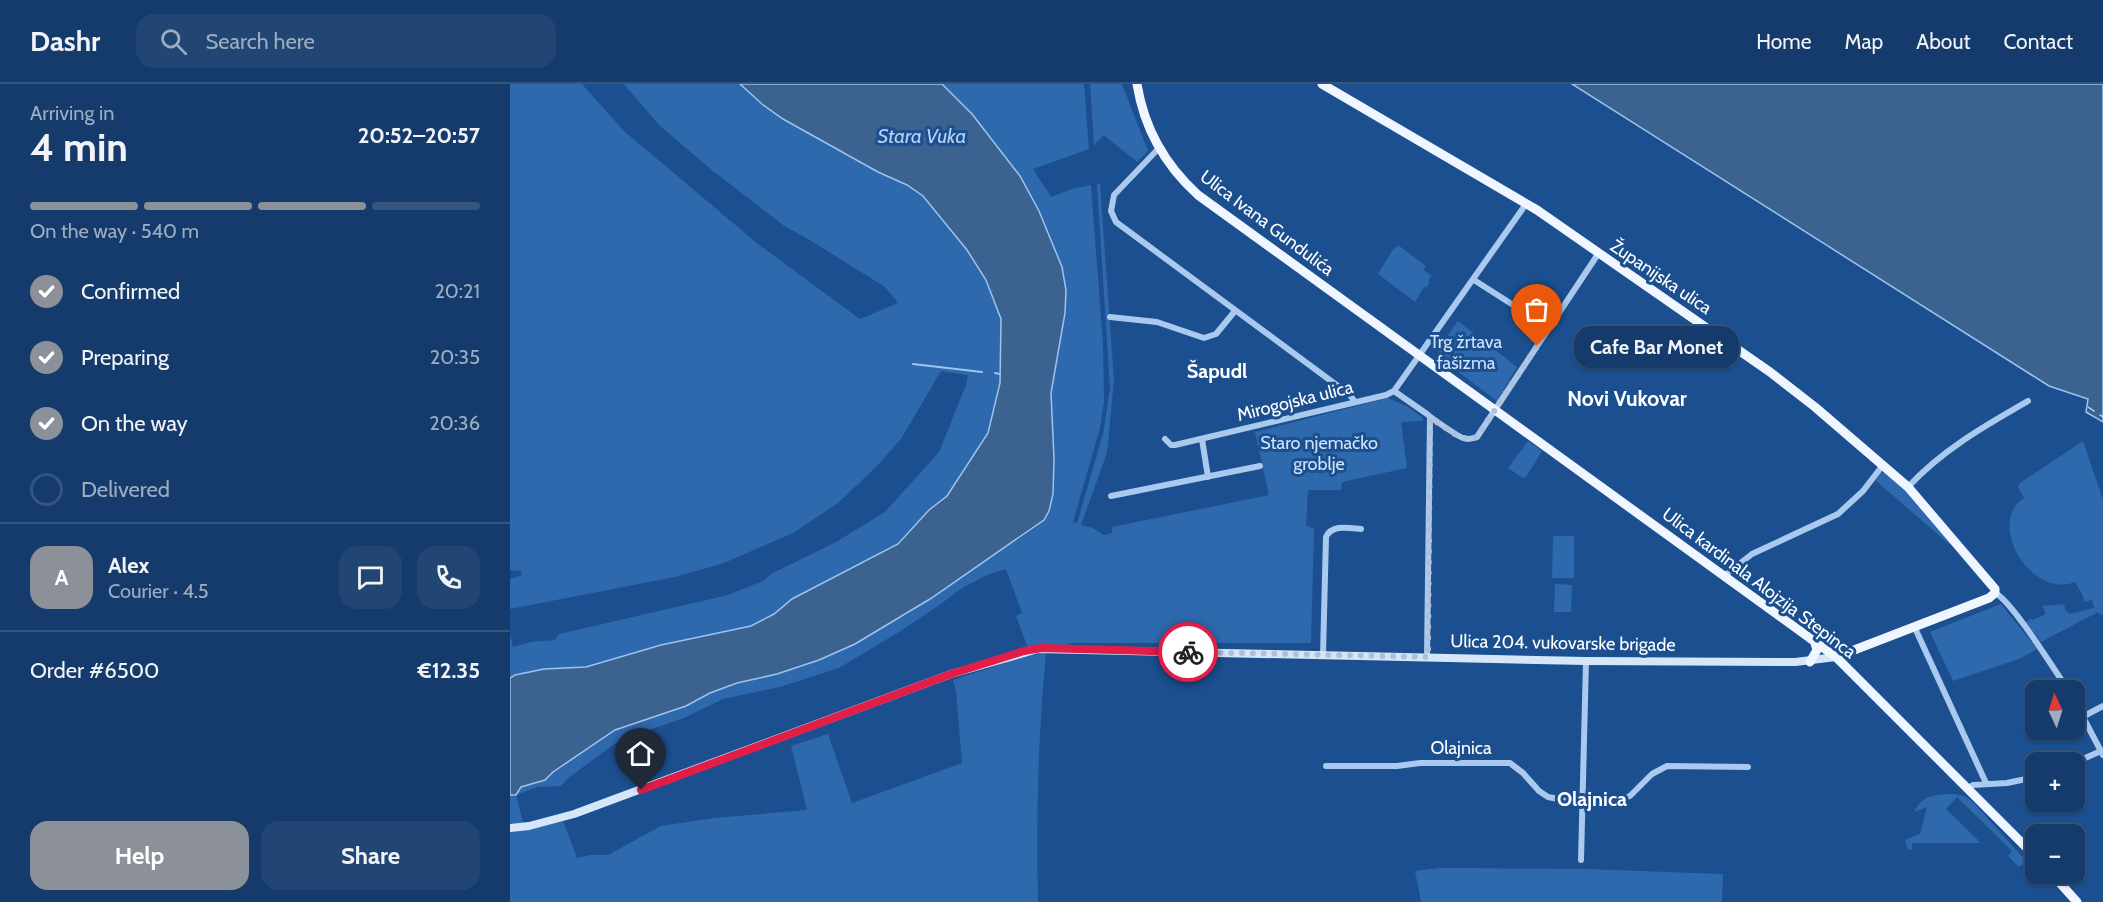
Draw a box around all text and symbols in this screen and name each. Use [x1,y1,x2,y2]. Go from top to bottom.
search box [136,14,556,68]
text: Dashr [30,24,100,58]
icon: search [157,25,190,58]
text: Search here [205,28,315,55]
text: Home [1756,29,1812,54]
text: Map [1845,29,1883,54]
text: About [1916,29,1970,54]
text: Contact [2003,29,2073,54]
text: Arriving in [30,101,114,125]
text: 20:52–20:57 [358,122,480,149]
text: 4 min [30,123,128,171]
water label: Stara Vuka [878,124,966,148]
street label: Ulica Ivana Gundulića [1196,165,1339,281]
text: On the way · 540 m [30,219,199,243]
street label: Županijska ulica [1606,234,1717,319]
icon: check [30,275,63,308]
text: Confirmed [81,278,180,305]
text: 20:21 [434,279,480,303]
pin [1511,284,1562,346]
icon: bag [1520,293,1553,326]
callout: Cafe Bar Monet [1573,325,1738,367]
park label: Trg žrtava fašizma [1430,331,1503,374]
text: Cafe Bar Monet [1590,335,1723,359]
icon: check [30,341,63,374]
text: Preparing [81,344,169,371]
text: 20:35 [430,345,480,369]
district label: Šapudl [1187,359,1247,383]
street label: Mirogojska ulica [1235,376,1356,426]
district label: Novi Vukovar [1567,386,1687,411]
icon: check [30,407,63,440]
text: On the way [81,410,188,437]
text: 20:36 [429,411,480,435]
park label: Staro njemačko groblje [1260,432,1378,475]
text: Delivered [81,476,170,503]
street label: Ulica kardinala Alojzija Stepinca [1658,503,1861,663]
button: chat [339,546,402,609]
button: phone [417,546,480,609]
text: Alex [108,552,149,579]
text: A [55,564,68,591]
text: Courier · 4.5 [108,579,209,603]
courier [1158,622,1218,682]
street label: Ulica 204. vukovarske brigade [1450,630,1676,656]
icon: bike [1172,636,1205,669]
text: Order #6500 [30,657,159,684]
text: €12.35 [418,657,480,684]
north arrow [2025,680,2085,740]
map controls [2025,680,2085,884]
pin [615,728,666,790]
icon: home [624,737,657,770]
street label: Olajnica [1430,737,1492,759]
button: + [2025,752,2085,812]
district label: Olajnica [1557,787,1627,811]
button: Help [30,821,249,890]
button: Share [261,821,480,890]
button: − [2025,824,2085,884]

